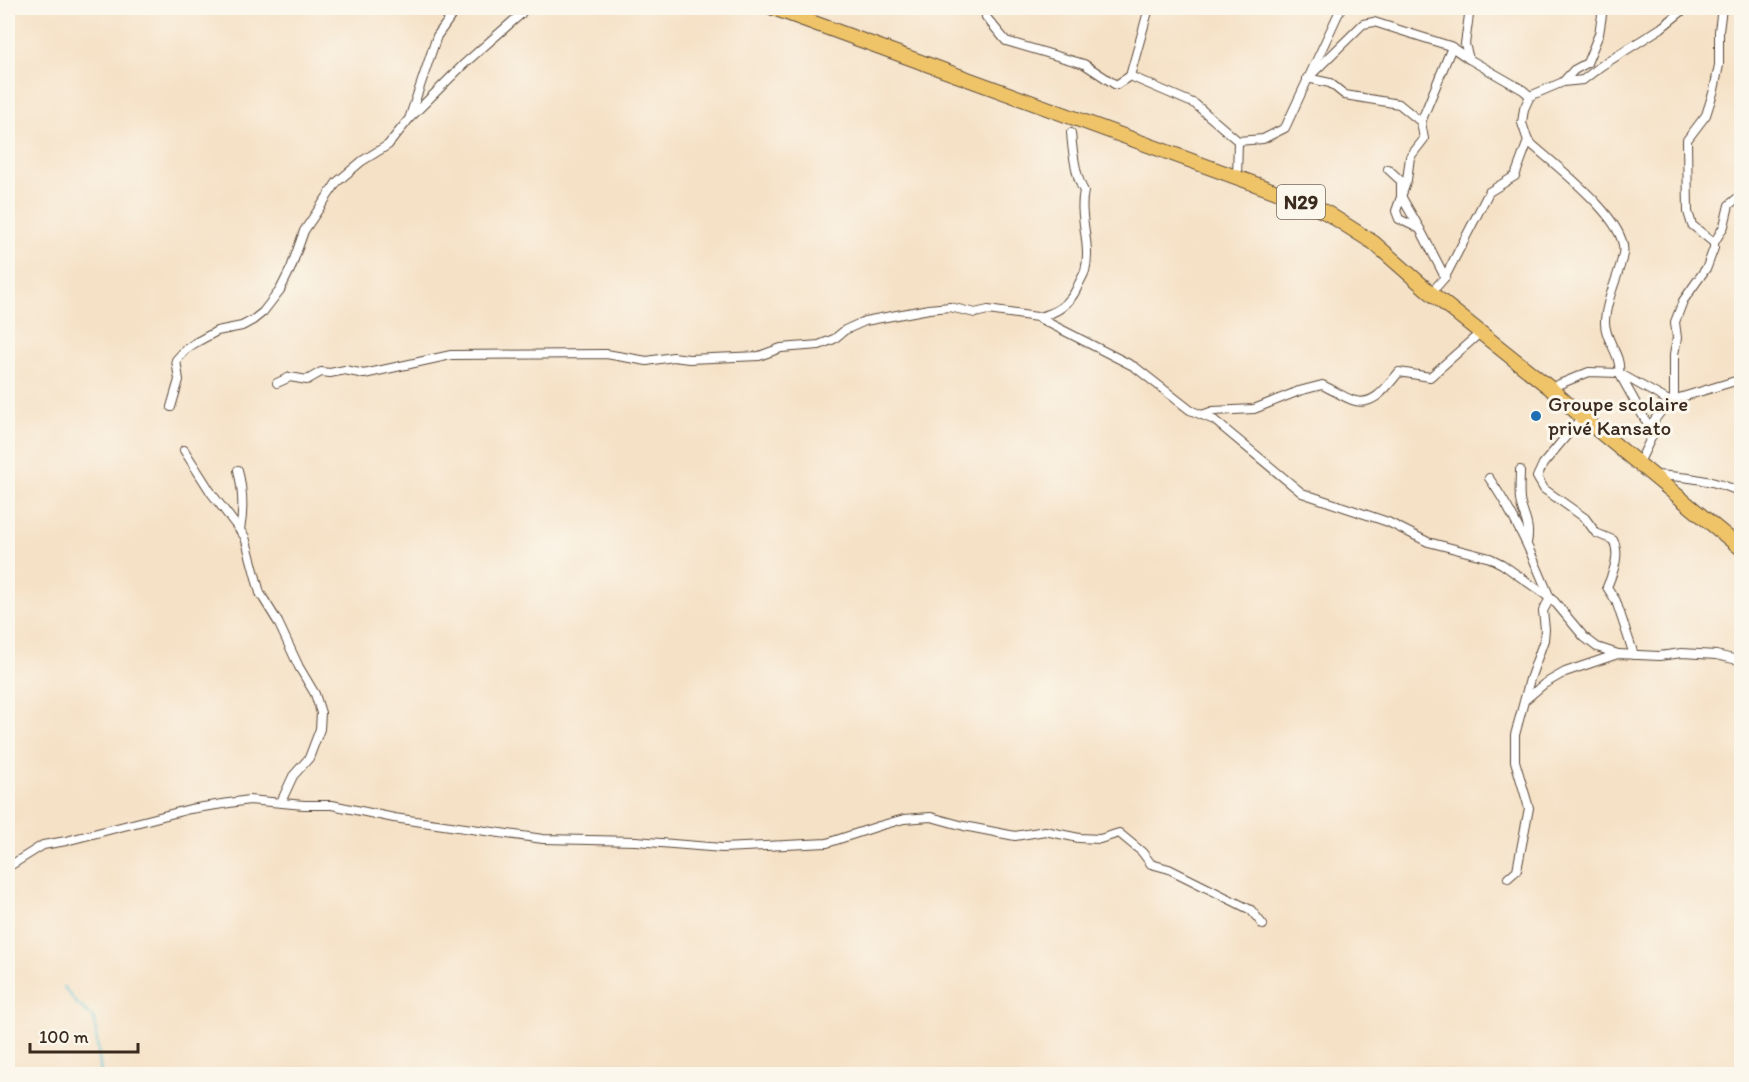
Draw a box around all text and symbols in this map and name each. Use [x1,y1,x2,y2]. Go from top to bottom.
road number: N29 [1277,185,1325,219]
place label: Groupe scolaire privé Kansato [1548,391,1688,440]
marker: Groupe scolaire privé Kansato [1529,409,1543,423]
scale bar [30,1016,138,1054]
text: 100 m [39,1026,89,1048]

